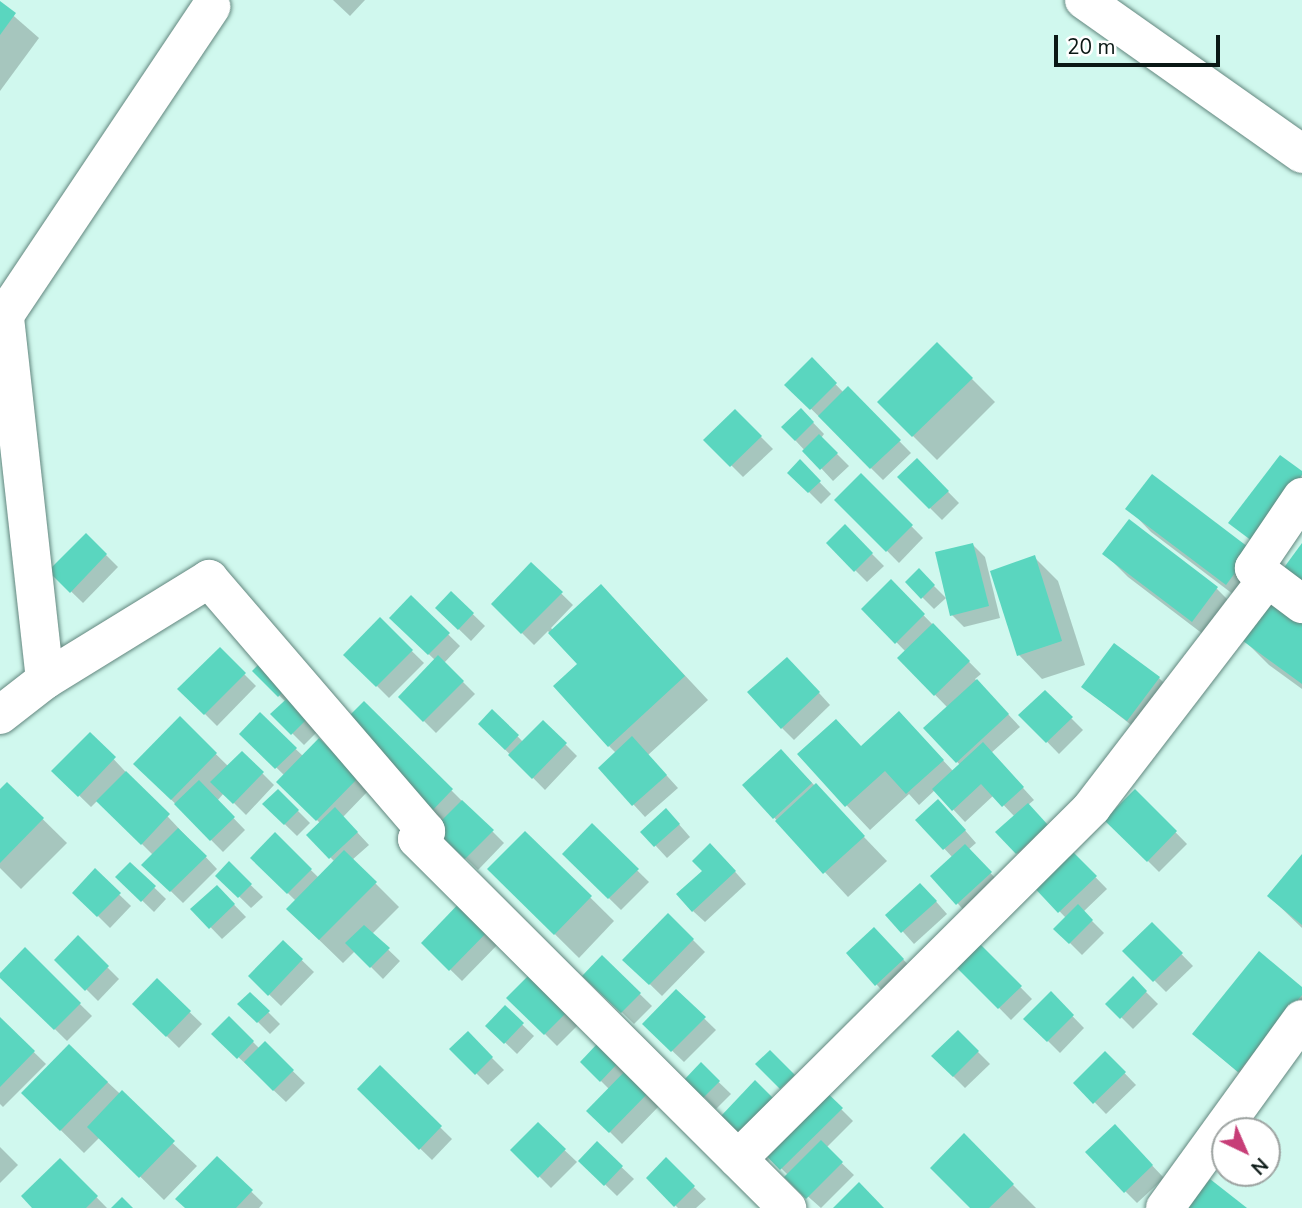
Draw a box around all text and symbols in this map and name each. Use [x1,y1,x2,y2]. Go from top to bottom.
scale bar [1057,21,1223,65]
text: 20 m [1067,33,1116,61]
north arrow [1211,1117,1281,1187]
text: N [1245,1151,1273,1180]

